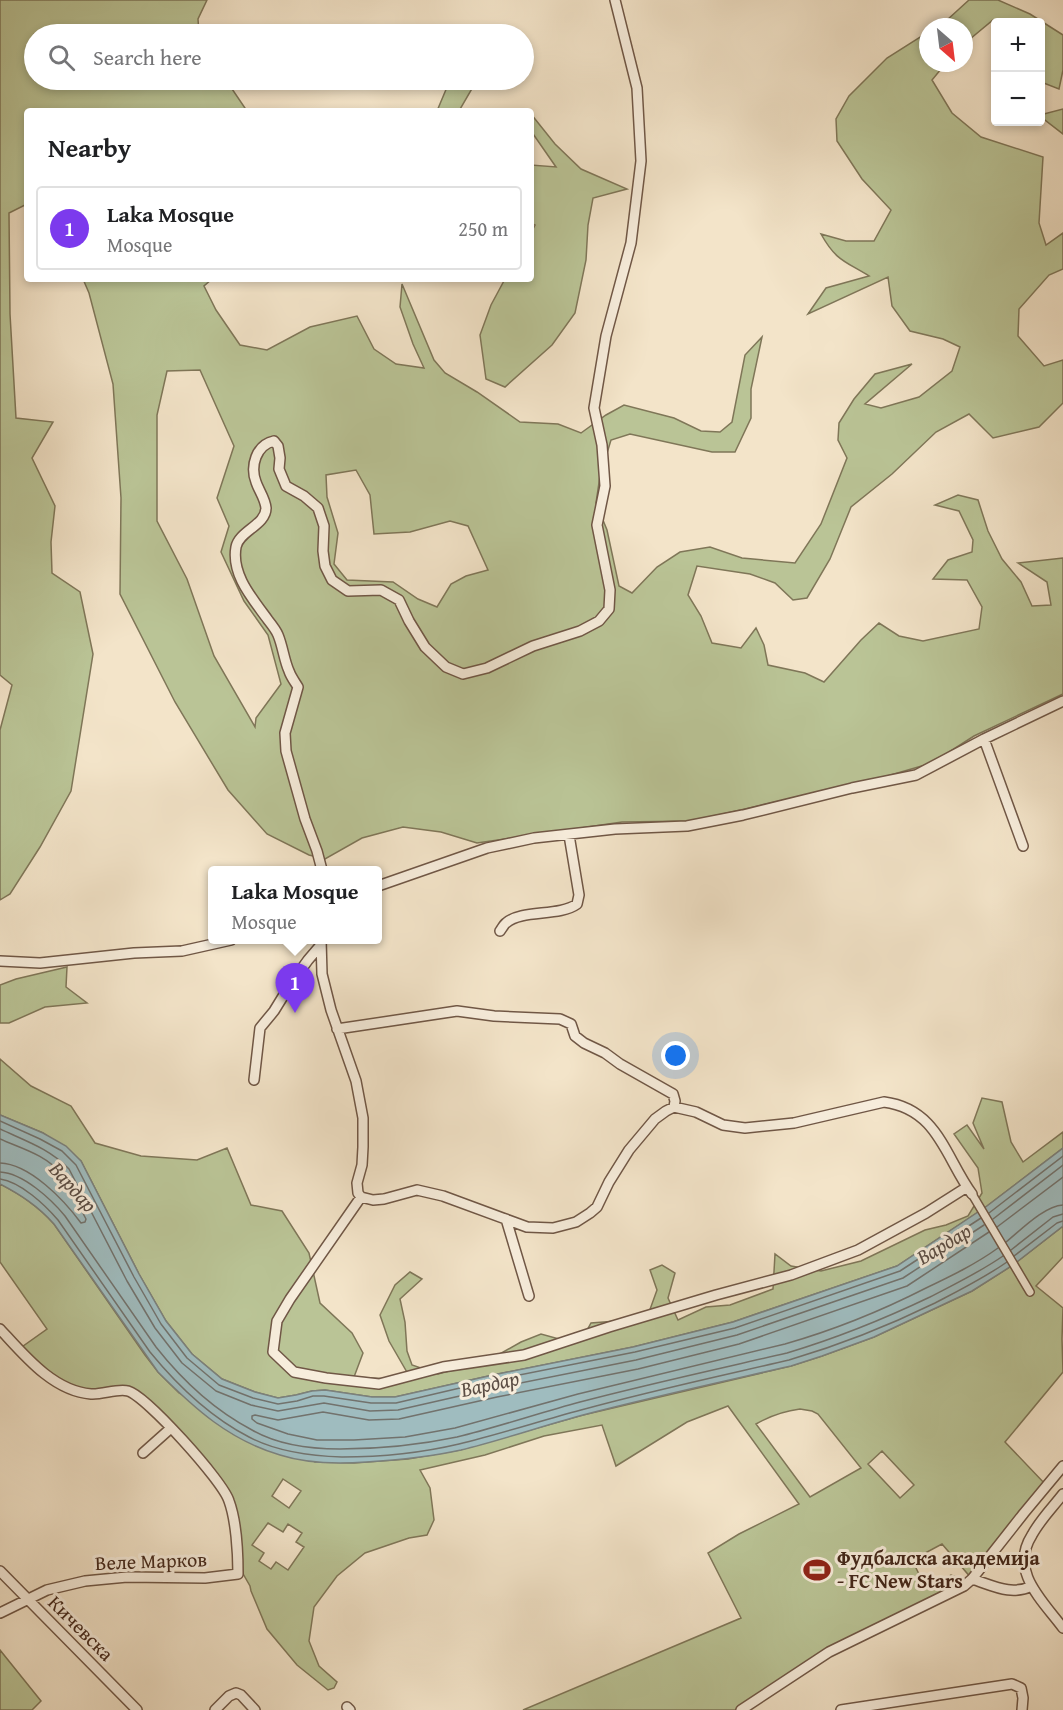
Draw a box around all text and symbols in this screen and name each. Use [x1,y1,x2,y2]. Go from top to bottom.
north arrow [919,18,973,72]
map controls [991,18,1045,126]
button: + [991,18,1045,72]
search box [24,24,534,90]
icon: search [45,41,78,74]
text: Search here [93,41,202,73]
button: − [991,72,1045,126]
text: Nearby [48,128,131,167]
text: Laka Mosque [107,198,234,230]
text: 1 [64,214,75,243]
text: 250 m [458,214,508,243]
text: Mosque [107,230,172,259]
popup [208,866,382,944]
text: Laka Mosque [231,875,359,907]
text: Mosque [231,907,297,936]
pin: 1 [276,964,314,1013]
your location [661,1041,690,1070]
water label: Вардар [41,1154,105,1219]
water label: Вардар [909,1215,977,1273]
water label: Вардар [457,1362,522,1405]
place label: Фудбалска академија - FC New Stars [837,1543,1040,1595]
street label: Веле Марков [95,1544,207,1577]
sports icon: Фудбалска академија - FC New Stars [802,1555,832,1585]
street label: Кичевска [42,1588,121,1668]

